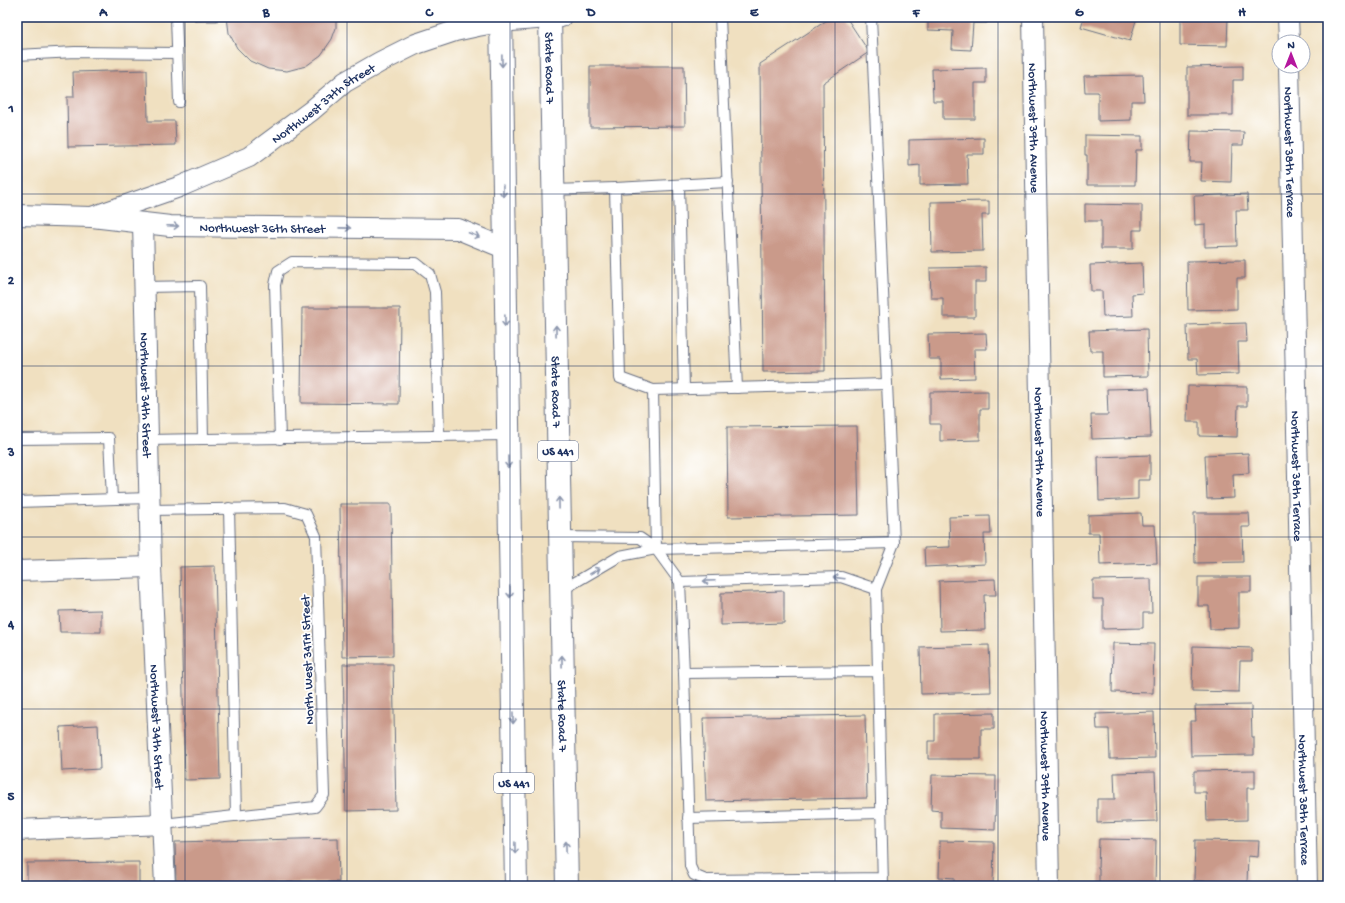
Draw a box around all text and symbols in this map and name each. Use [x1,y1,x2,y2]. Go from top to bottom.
text: A [98,6,108,21]
text: B [262,6,271,21]
text: C [424,6,434,21]
text: D [586,6,596,21]
text: E [750,6,759,21]
text: F [912,6,921,21]
text: G [1075,6,1084,21]
text: H [1238,6,1246,21]
street label: State Road 7 [540,32,557,105]
north arrow [1271,34,1311,74]
text: N [1287,40,1295,52]
one-way arrow [498,54,505,67]
street label: Northwest 37th Street [269,61,380,148]
street label: Northwest 39th Avenue [1024,63,1041,193]
street label: Northwest 38th Terrace [1279,87,1297,218]
text: 1 [7,102,14,117]
one-way arrow [499,184,507,197]
street label: Northwest 36th Street [200,221,327,238]
one-way arrow [166,222,179,229]
one-way arrow [338,224,351,231]
one-way arrow [467,232,479,240]
text: 2 [8,274,15,289]
one-way arrow [501,314,509,327]
one-way arrow [552,325,560,338]
street label: Northwest 34th Street [136,332,153,459]
street label: State Road 7 [547,356,563,429]
street label: Northwest 39th Avenue [1030,387,1047,517]
street label: Northwest 38th Terrace [1287,410,1304,542]
road number: US 441 [538,441,578,461]
text: 3 [7,446,15,461]
one-way arrow [504,455,512,468]
one-way arrow [555,497,563,510]
one-way arrow [589,566,601,574]
one-way arrow [833,574,846,582]
one-way arrow [703,577,716,585]
one-way arrow [506,585,514,598]
street label: North West 34TH Street [299,593,318,725]
text: 4 [7,618,15,633]
one-way arrow [558,655,566,668]
street label: Northwest 34th Street [145,664,166,791]
street label: State Road 7 [553,680,569,753]
one-way arrow [509,711,517,724]
street label: Northwest 39th Avenue [1036,711,1053,841]
street label: Northwest 38th Terrace [1294,734,1312,866]
road number: US 441 [494,773,534,793]
text: 5 [8,790,15,805]
one-way arrow [511,841,519,854]
one-way arrow [562,841,570,854]

